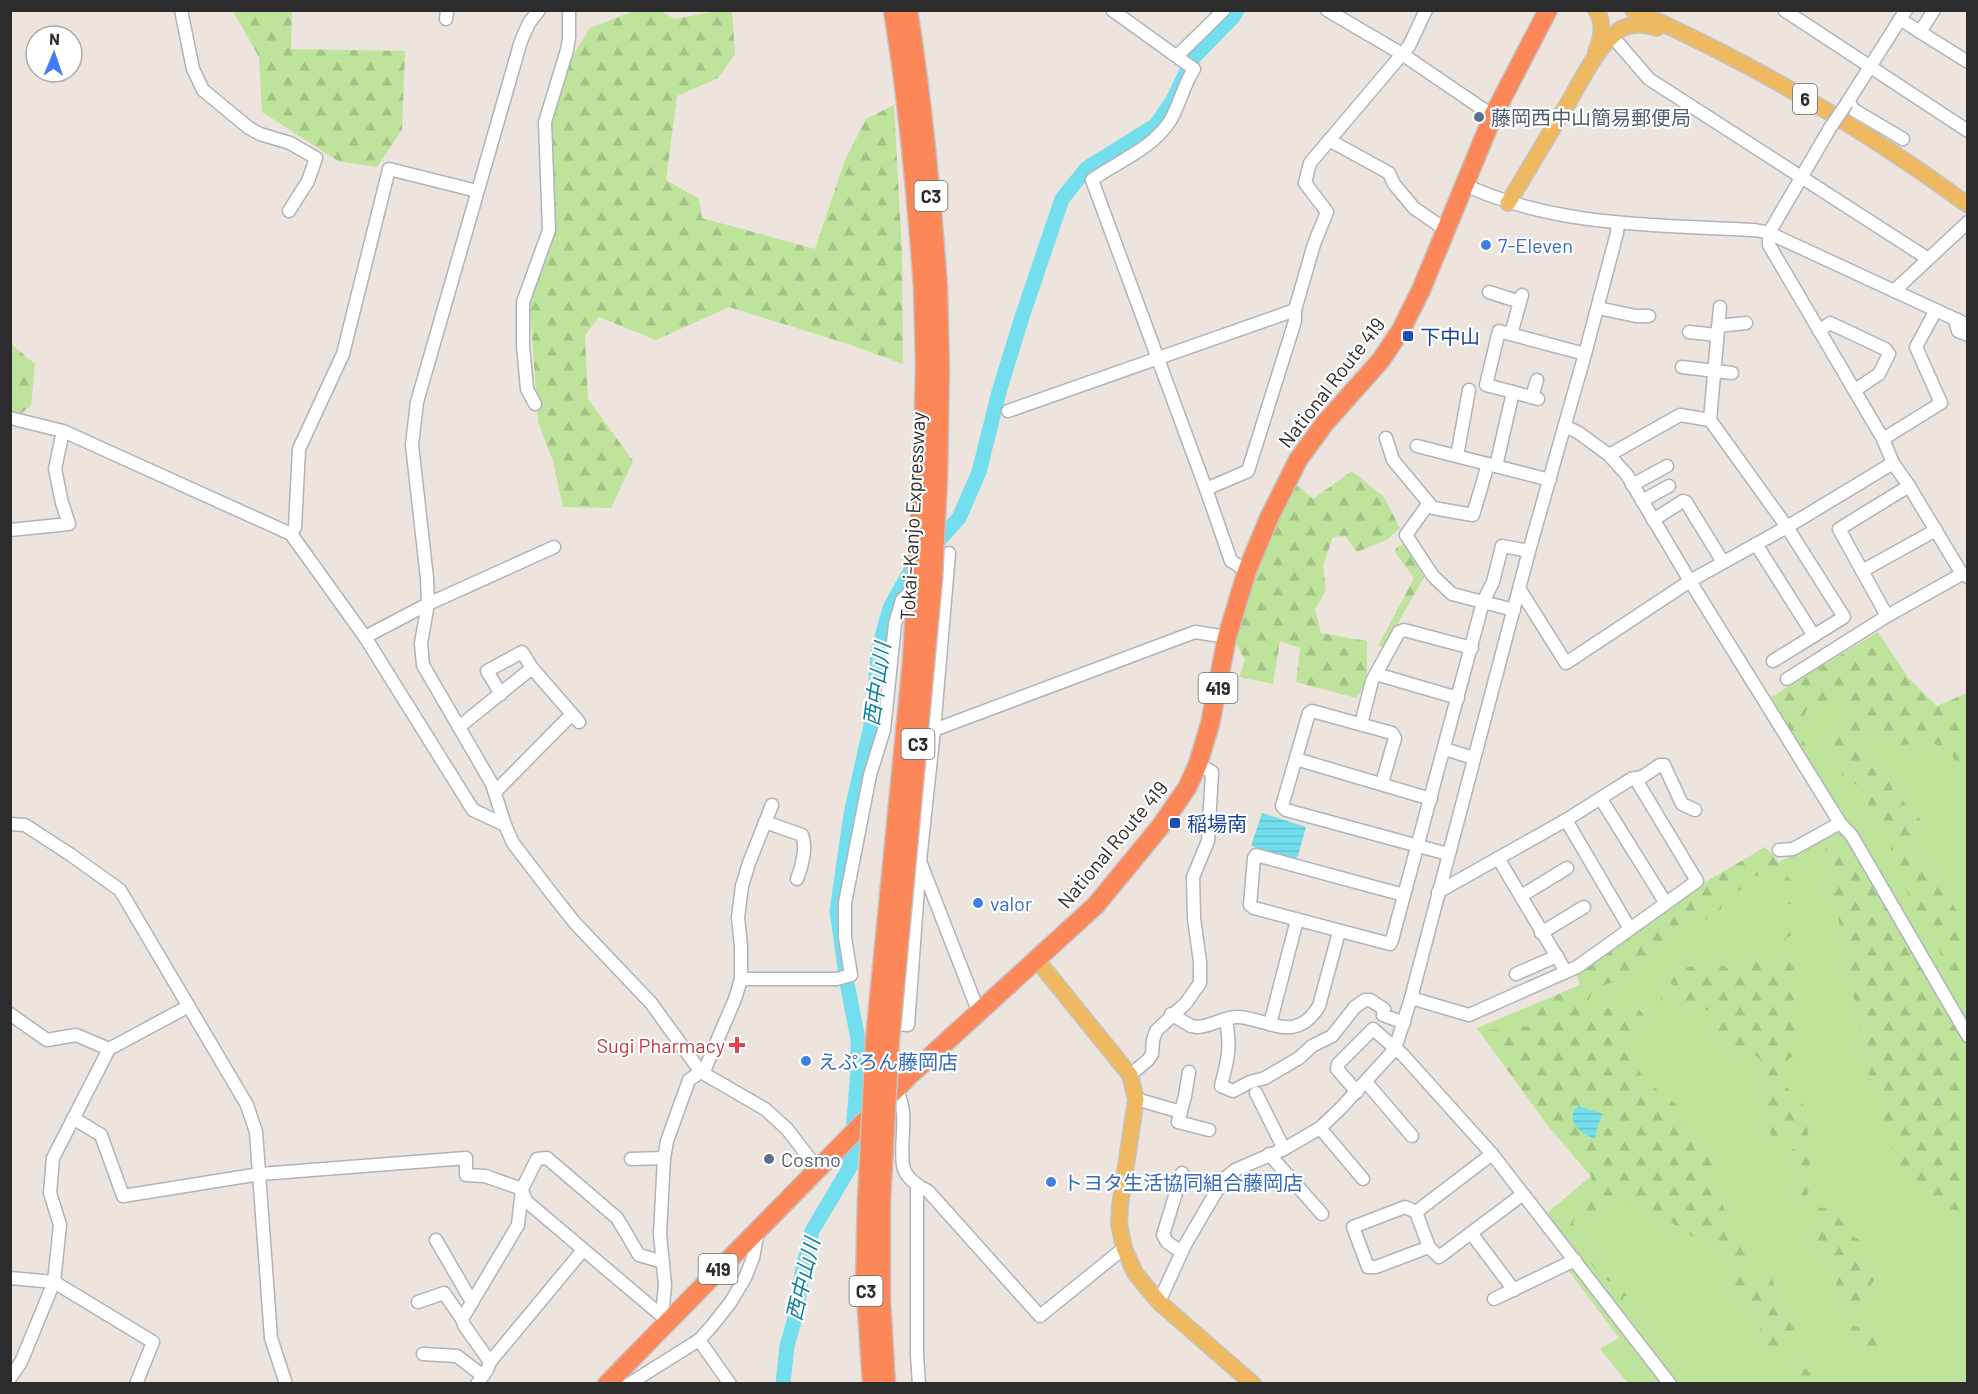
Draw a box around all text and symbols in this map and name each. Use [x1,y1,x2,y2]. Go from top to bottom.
north arrow [24,24,84,84]
text: N [49,29,60,48]
road number: 6 [1793,84,1817,114]
place label: 藤岡西中山簡易郵便局 [1491,105,1691,129]
marker: 藤岡西中山簡易郵便局 [1472,110,1486,124]
road number: C3 [914,181,948,211]
place label: 7-Eleven [1498,233,1573,257]
marker: 7-Eleven [1479,238,1493,252]
street label: National Route 419 [1273,312,1389,452]
place label: 下中山 [1420,324,1480,348]
marker: 下中山 [1401,329,1415,343]
street label: Tokai-Kanjo Expressway [895,411,929,621]
water label: 西中山川 [858,639,895,727]
road number: 419 [1198,673,1238,703]
road number: C3 [902,729,934,759]
street label: National Route 419 [1052,776,1172,912]
place label: 稲場南 [1187,811,1247,835]
marker: 稲場南 [1168,816,1182,830]
place label: valor [990,891,1032,915]
marker: valor [971,896,985,910]
place label: Sugi Pharmacy [596,1033,725,1057]
marker: Sugi Pharmacy [730,1038,744,1052]
place label: えぷろん藤岡店 [818,1049,958,1073]
marker: えぷろん藤岡店 [799,1054,813,1068]
place label: Cosmo [781,1147,841,1171]
marker: Cosmo [762,1152,776,1166]
place label: トヨタ生活協同組合藤岡店 [1063,1170,1303,1194]
marker: トヨタ生活協同組合藤岡店 [1044,1175,1058,1189]
water label: 西中山川 [780,1233,824,1323]
road number: 419 [698,1254,738,1284]
road number: C3 [850,1276,882,1306]

